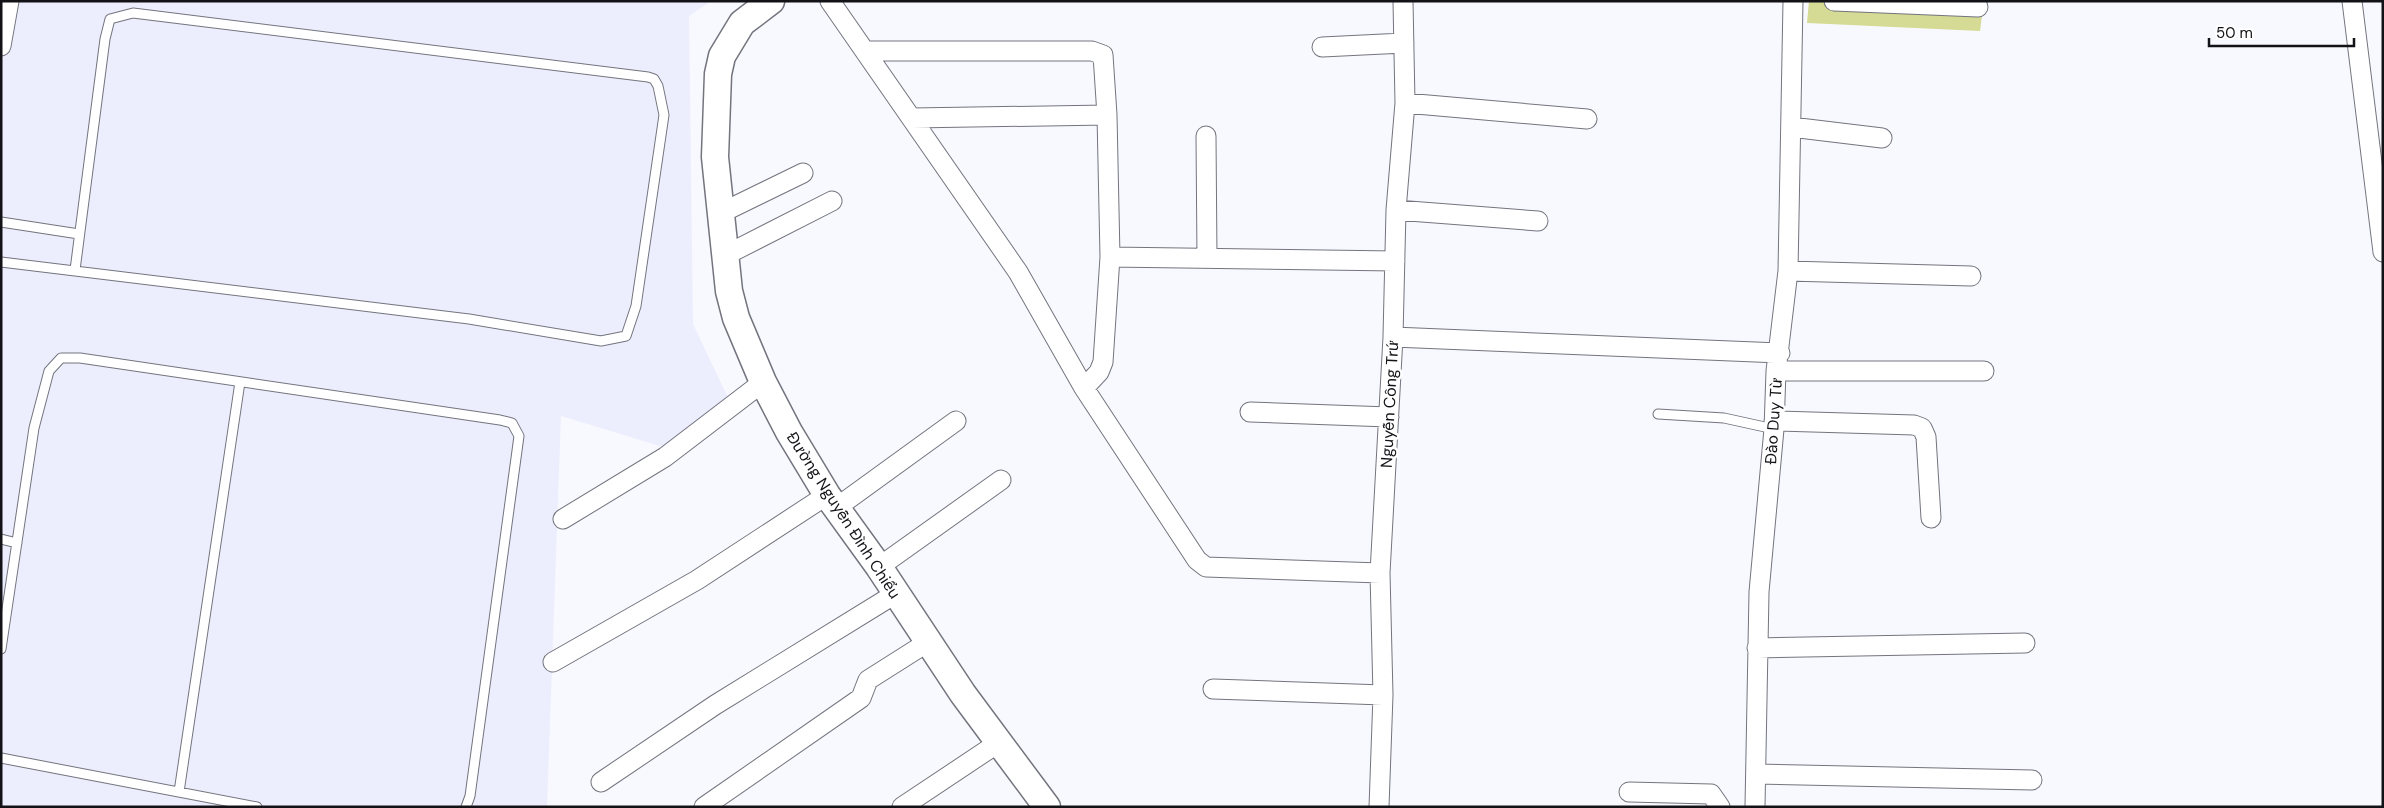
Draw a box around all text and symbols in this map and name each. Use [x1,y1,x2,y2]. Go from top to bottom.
scale bar [2209,15,2354,47]
text: 50 m [2216,23,2253,43]
street label: Nguyễn Công Trứ [1376,339,1403,468]
street label: Đào Duy Từ [1760,377,1787,465]
street label: Đường Nguyễn Đình Chiểu [782,428,905,603]

